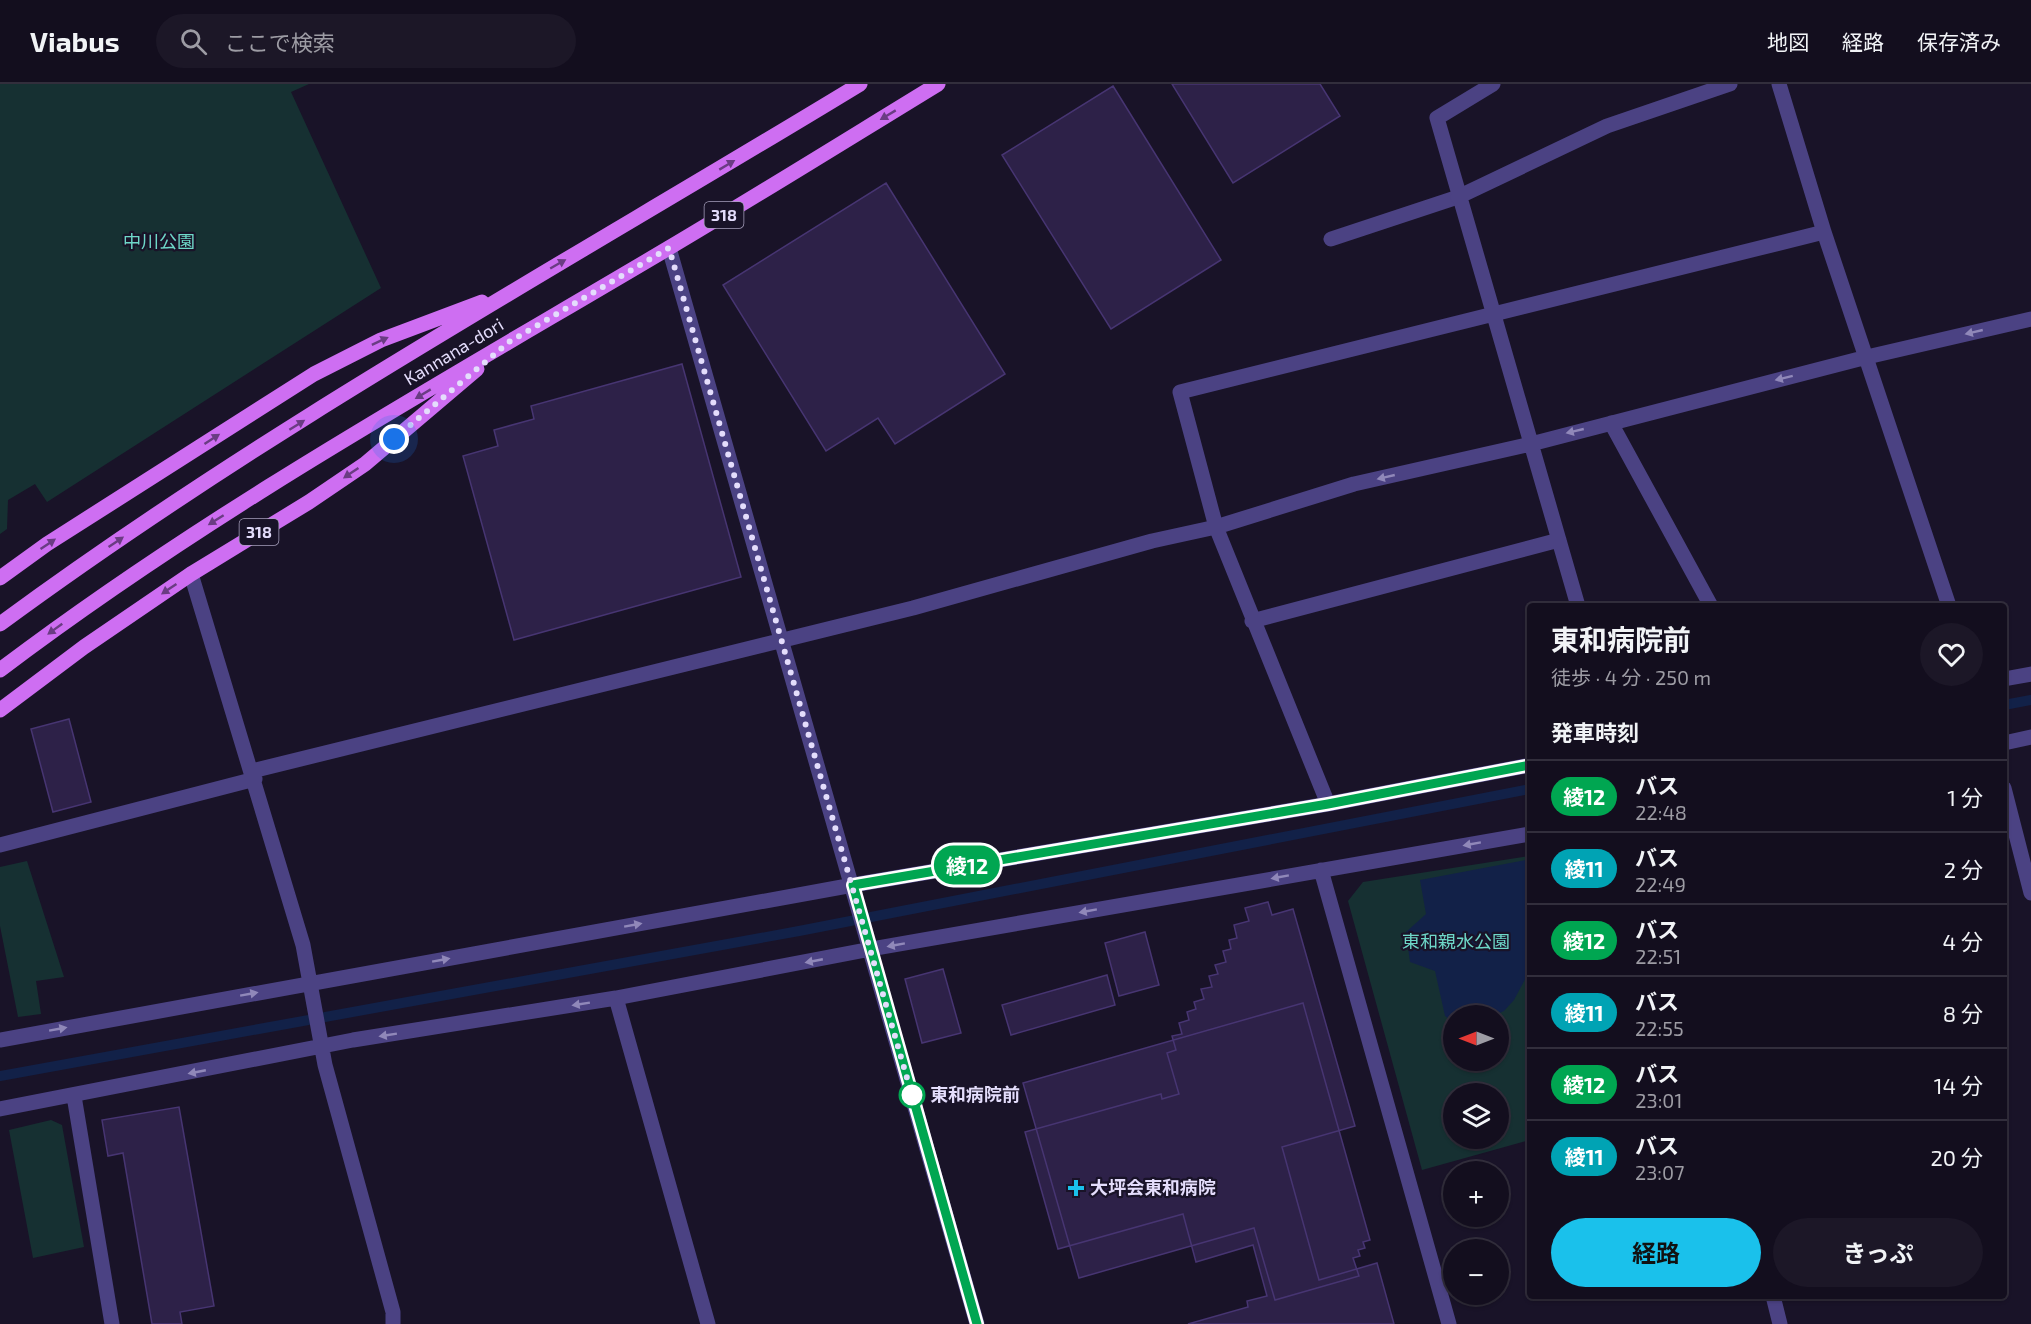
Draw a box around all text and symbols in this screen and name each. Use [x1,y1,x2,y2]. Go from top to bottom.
search box [156,14,576,68]
text: Viabus [30,24,120,58]
icon: search [177,25,210,58]
text: ここで検索 [225,29,335,55]
text: 地図 [1767,29,1809,54]
text: 経路 [1842,29,1884,54]
text: 保存済み [1917,29,2001,54]
one-way arrow [880,109,896,120]
one-way arrow [718,160,735,171]
road number: 318 [704,202,744,228]
park label: 中川公園 [123,230,195,252]
one-way arrow [550,259,567,269]
street label: Kannana-dori [400,313,507,389]
one-way arrow [1964,328,1983,337]
one-way arrow [372,336,389,345]
one-way arrow [1775,373,1794,383]
one-way arrow [415,388,431,399]
one-way arrow [289,419,306,430]
your location [379,424,409,454]
one-way arrow [1566,426,1584,436]
one-way arrow [204,434,220,445]
one-way arrow [343,467,359,478]
one-way arrow [1376,473,1395,482]
one-way arrow [208,514,224,525]
road number: 318 [240,519,278,545]
one-way arrow [108,536,124,547]
one-way arrow [39,538,55,550]
one-way arrow [161,583,177,594]
text: 東和病院前 [1551,622,1691,656]
one-way arrow [47,623,62,635]
button: heart [1920,623,1983,686]
text: 徒歩 · 4 分 · 250 m [1551,665,1711,689]
text: 発車時刻 [1551,719,1639,745]
text: バス [1635,772,1679,798]
text: 綾12 [1563,784,1605,809]
text: 1 分 [1947,784,1983,810]
text: 22:48 [1635,800,1687,824]
one-way arrow [1463,839,1482,848]
text: バス [1635,844,1679,870]
line badge: 綾12 [932,846,1002,884]
text: 綾12 [946,853,988,878]
text: 綾11 [1564,856,1604,881]
text: 2 分 [1944,856,1983,882]
text: 22:49 [1635,872,1686,896]
one-way arrow [1271,873,1290,882]
one-way arrow [1079,907,1098,916]
text: バス [1635,916,1679,942]
one-way arrow [624,920,643,929]
text: 綾12 [1563,928,1605,953]
text: 4 分 [1943,928,1983,954]
park label: 東和親水公園 [1402,930,1510,952]
one-way arrow [887,941,906,950]
text: 22:51 [1635,944,1681,968]
one-way arrow [432,955,451,964]
one-way arrow [804,956,823,965]
text: バス [1635,988,1679,1014]
one-way arrow [240,989,259,998]
one-way arrow [571,999,590,1008]
text: 綾11 [1564,1000,1604,1025]
text: 8 分 [1943,1000,1983,1026]
north arrow [1443,1005,1509,1071]
map controls [1443,1005,1509,1305]
text: 22:55 [1635,1016,1684,1040]
one-way arrow [48,1024,67,1033]
one-way arrow [379,1030,398,1039]
text: バス [1635,1060,1679,1086]
one-way arrow [187,1068,206,1077]
text: 綾12 [1563,1072,1605,1097]
text: 14 分 [1934,1072,1983,1098]
marker: 東和病院前 [899,1082,925,1108]
place label: 東和病院前 [930,1083,1020,1105]
button: layers [1443,1083,1509,1149]
text: 23:01 [1635,1088,1682,1112]
text: バス [1635,1132,1679,1158]
text: 綾11 [1564,1144,1604,1169]
text: 20 分 [1930,1144,1983,1170]
text: 23:07 [1635,1160,1684,1184]
button: + [1443,1161,1509,1227]
place label: 大坪会東和病院 [1090,1176,1216,1198]
marker: 大坪会東和病院 [1067,1179,1085,1197]
button: 経路 [1551,1218,1761,1287]
button: きっぷ [1773,1218,1983,1287]
button: − [1443,1239,1509,1305]

